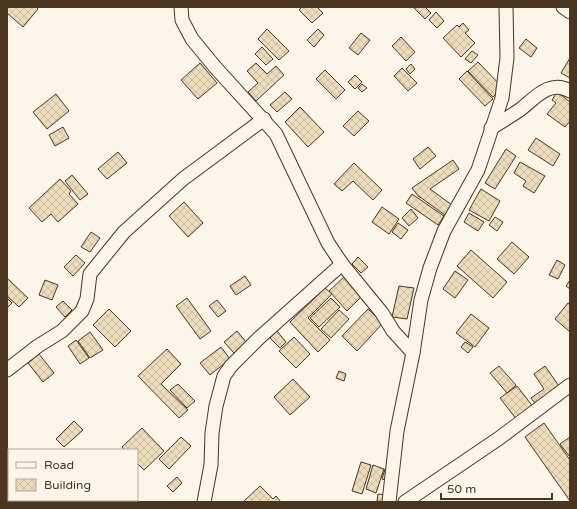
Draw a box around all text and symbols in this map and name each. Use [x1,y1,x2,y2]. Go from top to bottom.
legend [8,449,138,501]
text: Road [44,458,74,472]
scale bar [441,475,552,501]
text: Building [44,478,91,492]
text: 50 m [447,482,476,496]

